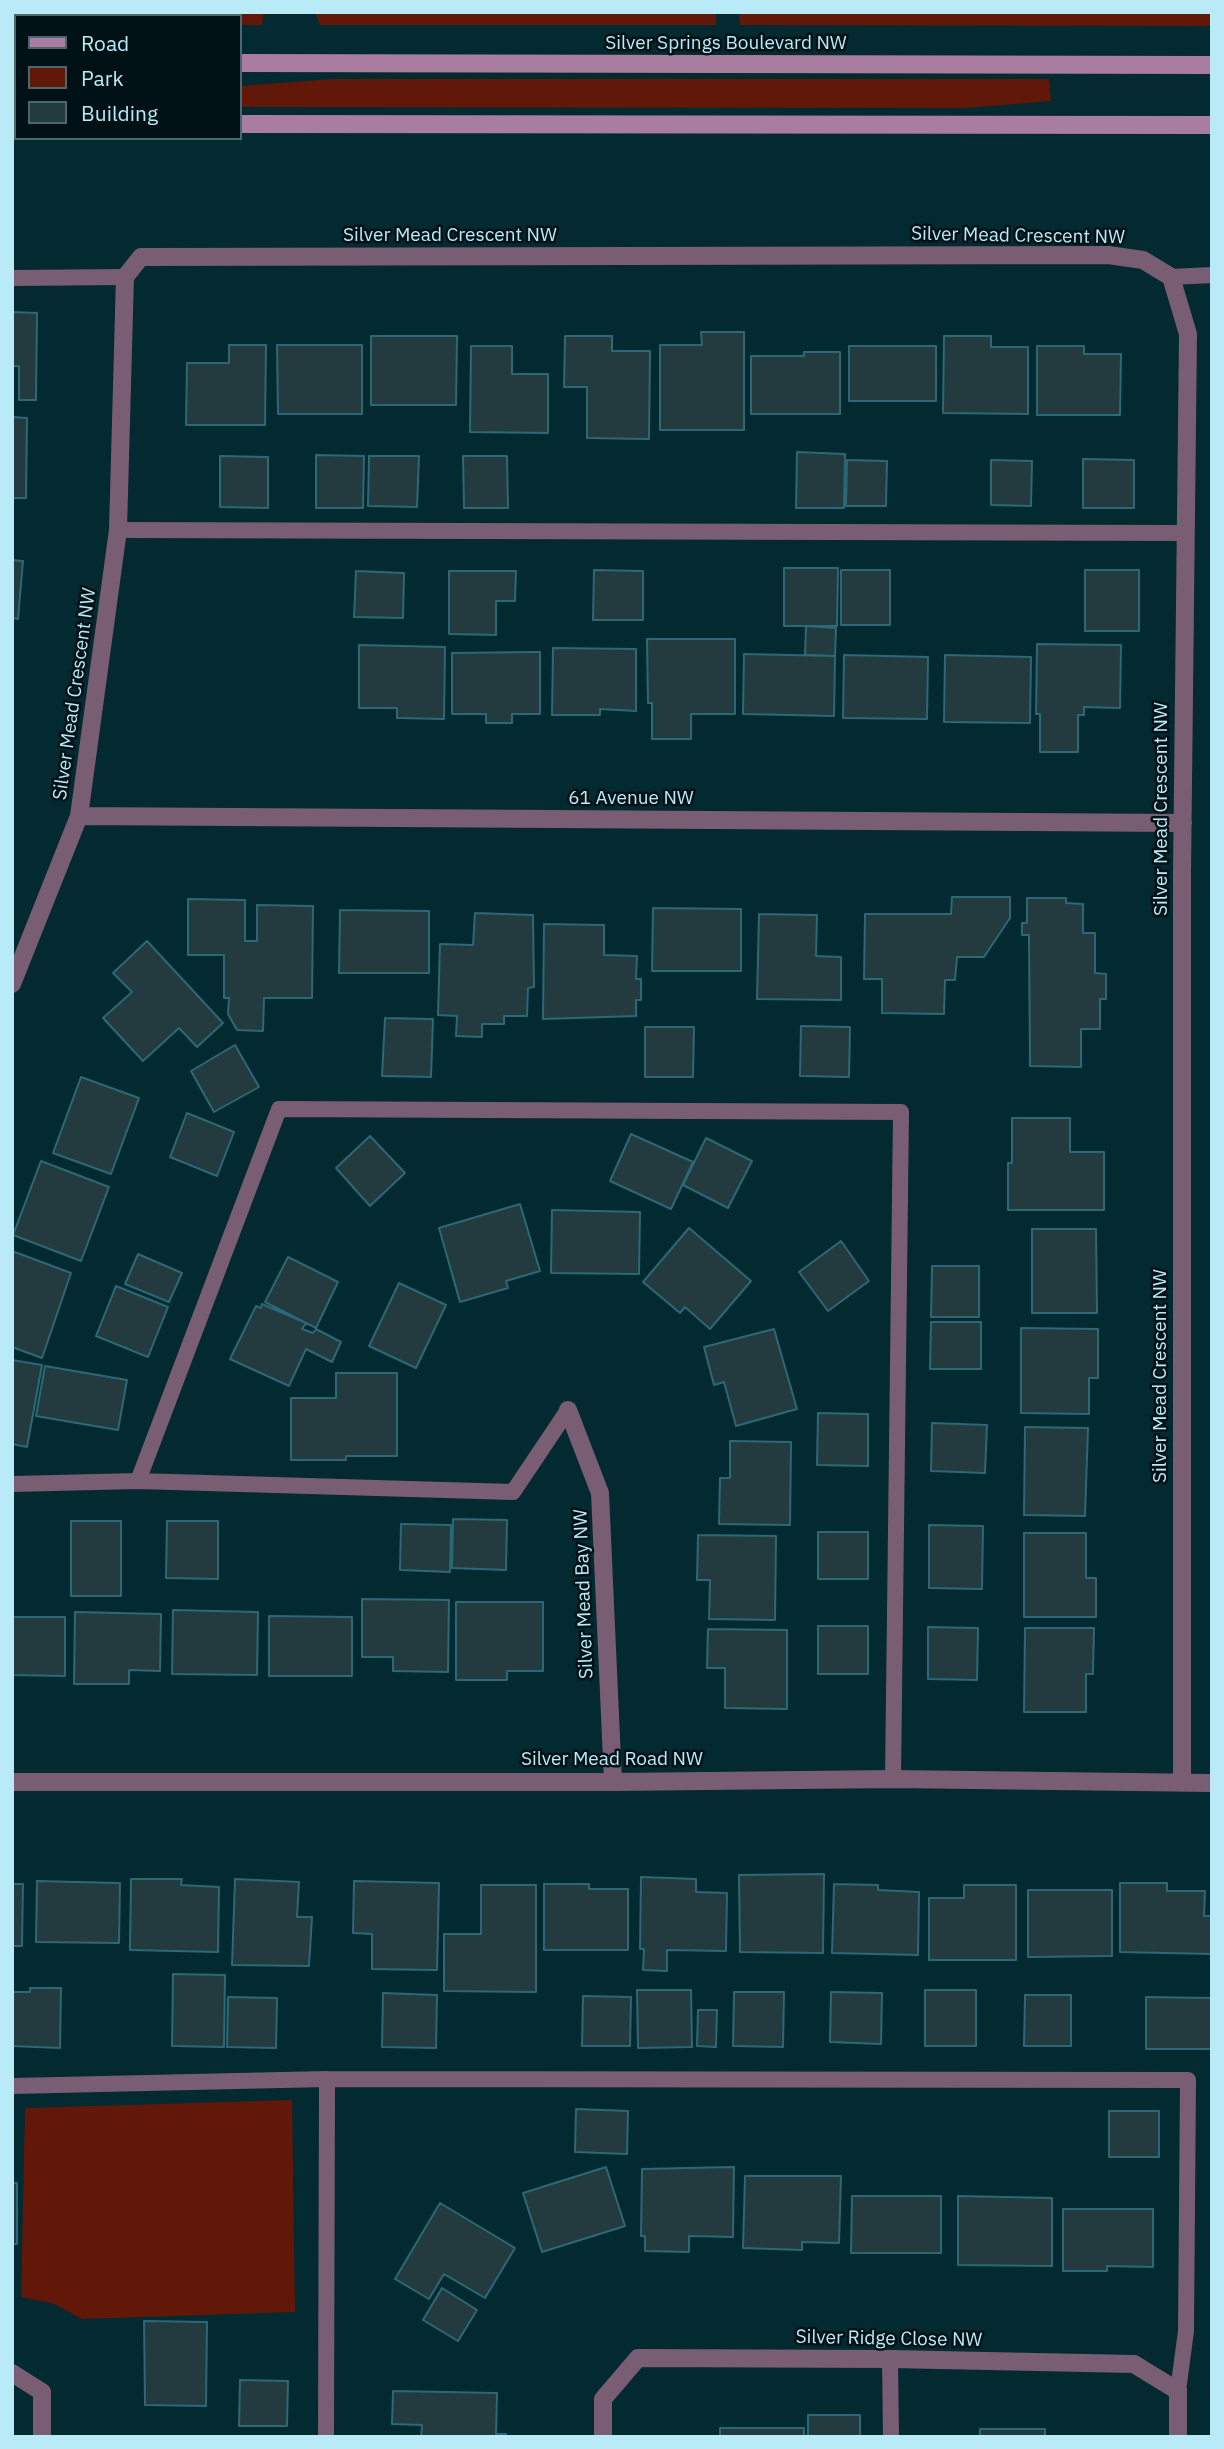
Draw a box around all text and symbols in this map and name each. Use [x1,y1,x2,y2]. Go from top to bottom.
legend [14,14,242,140]
text: Road [81,29,129,57]
street label: Silver Springs Boulevard NW [605,33,847,55]
text: Park [81,64,124,92]
text: Building [81,99,158,127]
street label: Silver Mead Crescent NW [911,223,1125,249]
street label: Silver Mead Crescent NW [343,225,557,247]
street label: Silver Mead Crescent NW [49,587,101,801]
street label: Silver Mead Crescent NW [1151,702,1173,916]
street label: 61 Avenue NW [568,788,694,810]
street label: Silver Mead Crescent NW [1150,1269,1172,1483]
street label: Silver Mead Bay NW [570,1509,598,1679]
street label: Silver Mead Road NW [521,1749,703,1771]
street label: Silver Ridge Close NW [795,2326,983,2352]

